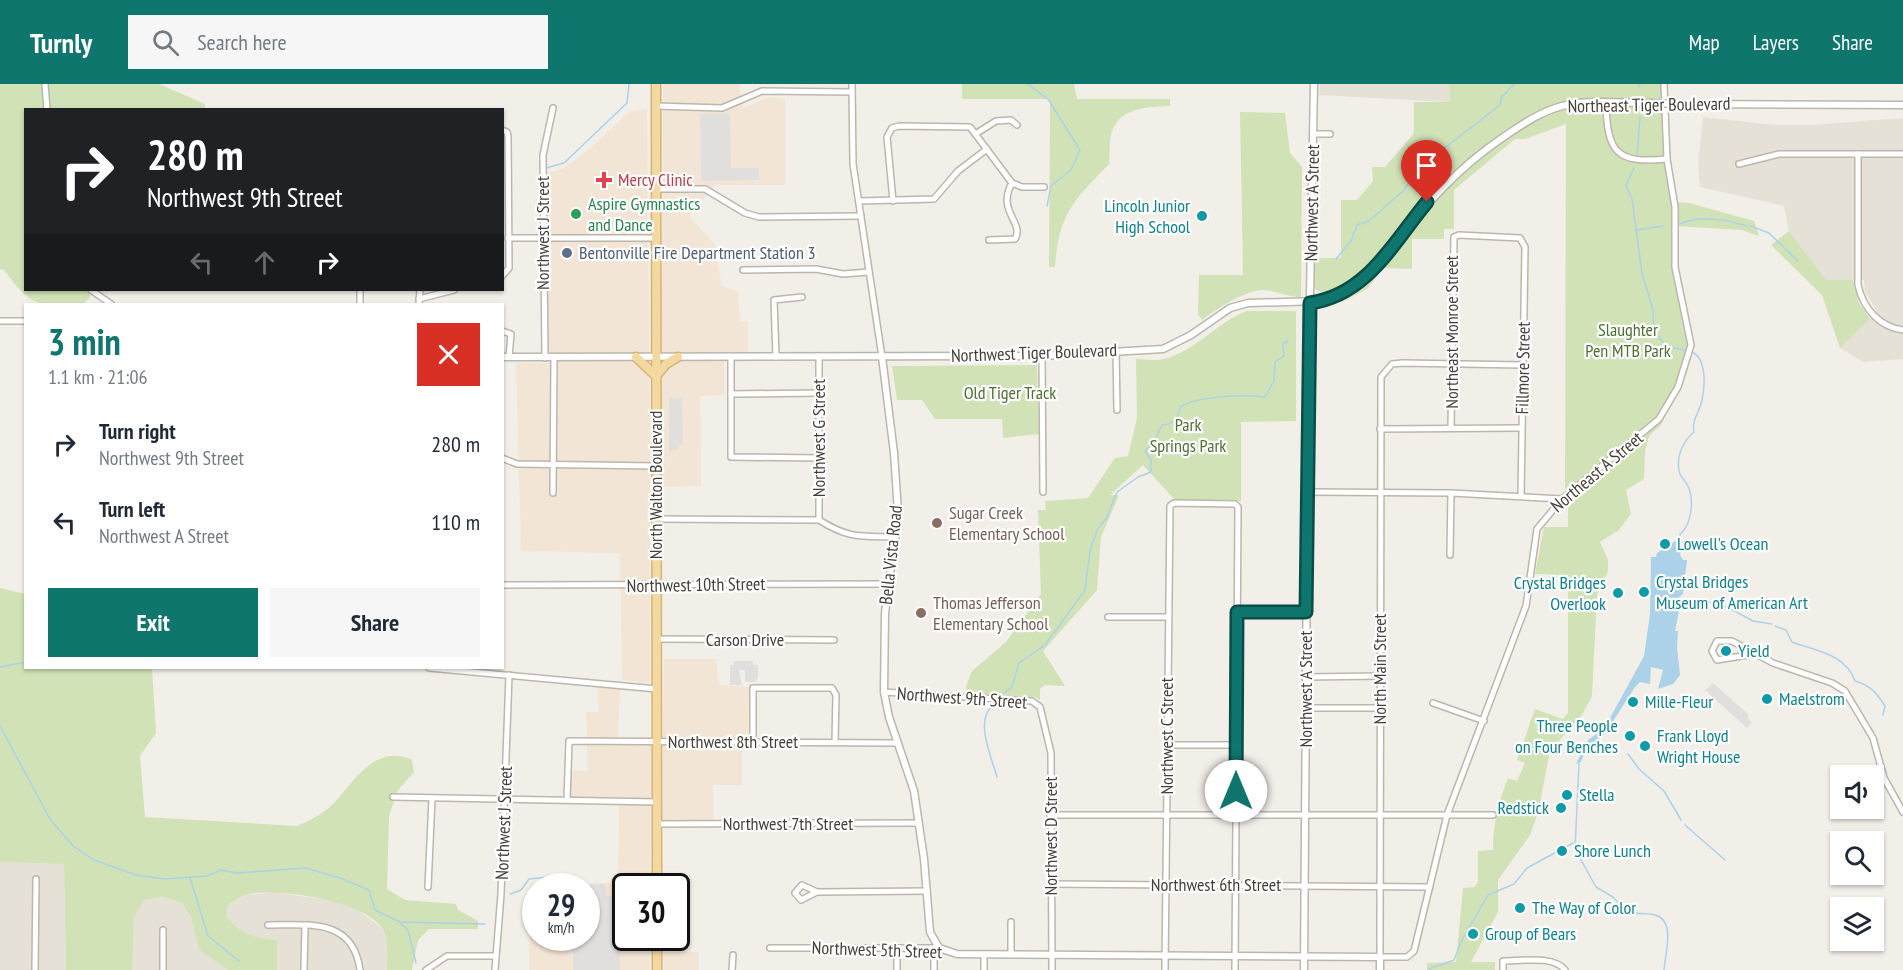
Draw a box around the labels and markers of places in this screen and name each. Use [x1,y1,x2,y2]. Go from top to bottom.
pin [1401,140,1452,202]
place label: Mercy Clinic [618,168,693,191]
marker: Mercy Clinic [595,171,613,189]
place label: Aspire Gymnastics and Dance [588,192,700,236]
place label: Lincoln Junior High School [1104,194,1191,238]
marker: Aspire Gymnastics and Dance [569,207,583,221]
marker: Lincoln Junior High School [1195,209,1209,223]
place label: Bentonville Fire Department Station 3 [579,241,816,264]
marker: Bentonville Fire Department Station 3 [560,246,574,260]
place label: Sugar Creek Elementary School [949,501,1065,545]
marker: Sugar Creek Elementary School [930,516,944,530]
place label: Lowell's Ocean [1677,532,1768,555]
marker: Lowell's Ocean [1658,537,1672,551]
place label: Crystal Bridges Museum of American Art [1656,570,1808,614]
place label: Crystal Bridges Overlook [1514,571,1606,615]
marker: Crystal Bridges Museum of American Art [1637,585,1651,599]
marker: Crystal Bridges Overlook [1611,586,1625,600]
place label: Thomas Jefferson Elementary School [933,591,1049,635]
marker: Thomas Jefferson Elementary School [914,606,928,620]
place label: Yield [1738,639,1770,662]
marker: Yield [1719,644,1733,658]
place label: Maelstrom [1779,687,1845,710]
place label: Mille-Fleur [1645,690,1713,713]
marker: Maelstrom [1760,692,1774,706]
marker: Mille-Fleur [1626,695,1640,709]
place label: Three People on Four Benches [1515,714,1618,758]
place label: Frank Lloyd Wright House [1657,724,1741,768]
marker: Three People on Four Benches [1623,729,1637,743]
marker: Frank Lloyd Wright House [1638,739,1652,753]
place label: Stella [1579,783,1615,806]
marker: Stella [1560,788,1574,802]
place label: Redstick [1498,796,1549,819]
marker: Redstick [1554,801,1568,815]
place label: Shore Lunch [1574,839,1651,862]
marker: Shore Lunch [1555,844,1569,858]
place label: The Way of Color [1532,896,1636,919]
marker: The Way of Color [1513,901,1527,915]
place label: Group of Bears [1485,922,1576,945]
marker: Group of Bears [1466,927,1480,941]

